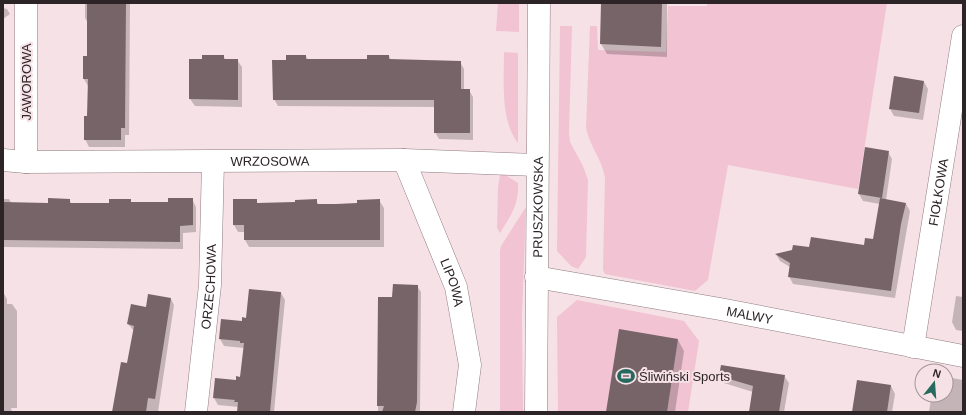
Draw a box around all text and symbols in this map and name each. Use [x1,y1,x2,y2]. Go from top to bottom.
street label: JAWOROWA [19,43,34,121]
street label: WRZOSOWA [230,153,310,169]
street label: PRUSZKOWSKA [530,156,546,258]
street label: FIOŁKOWA [926,157,951,227]
street label: ORZECHOWA [198,244,219,330]
street label: LIPOWA [437,256,466,308]
street label: MALWY [725,303,774,327]
north arrow [914,363,954,403]
sports icon: Śliwiński Sports [616,366,636,386]
text: N [931,367,943,380]
place label: Śliwiński Sports [639,369,731,384]

